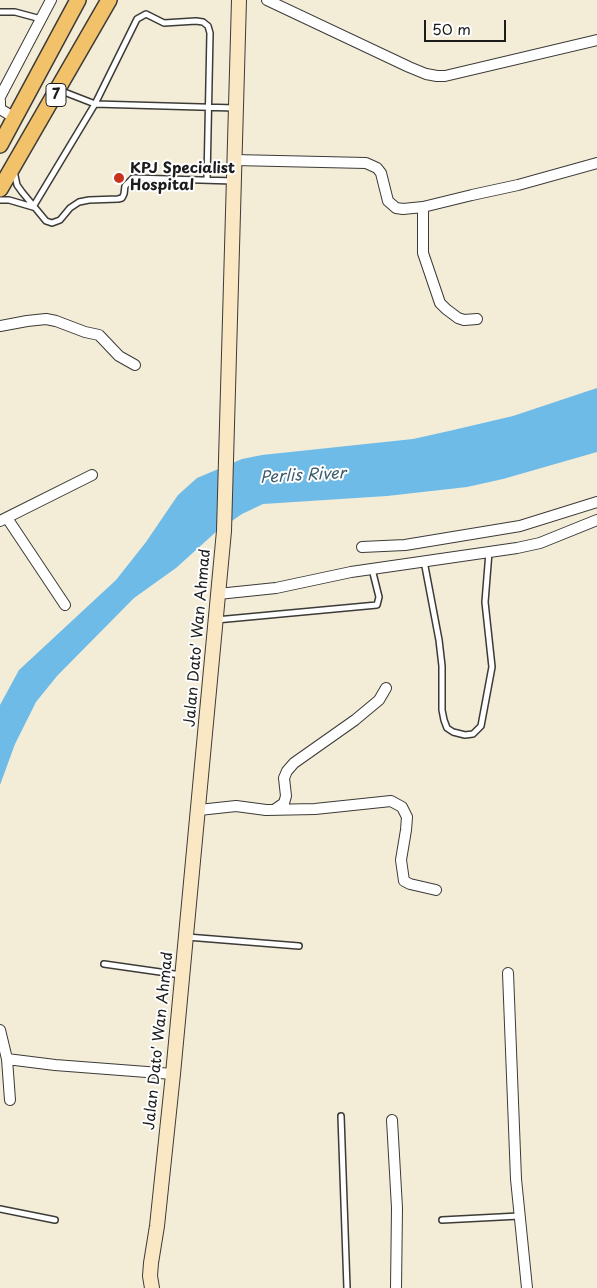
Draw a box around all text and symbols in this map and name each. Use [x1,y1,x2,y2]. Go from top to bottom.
scale bar [427,10,510,42]
text: 50 m [432,17,471,40]
road number: 7 [46,84,66,106]
place label: KPJ Specialist Hospital [130,160,235,195]
marker: KPJ Specialist Hospital [112,171,126,185]
water label: Perlis River [260,464,346,488]
street label: Jalan Dato' Wan Ahmad [181,548,215,728]
street label: Jalan Dato' Wan Ahmad [141,951,177,1131]

